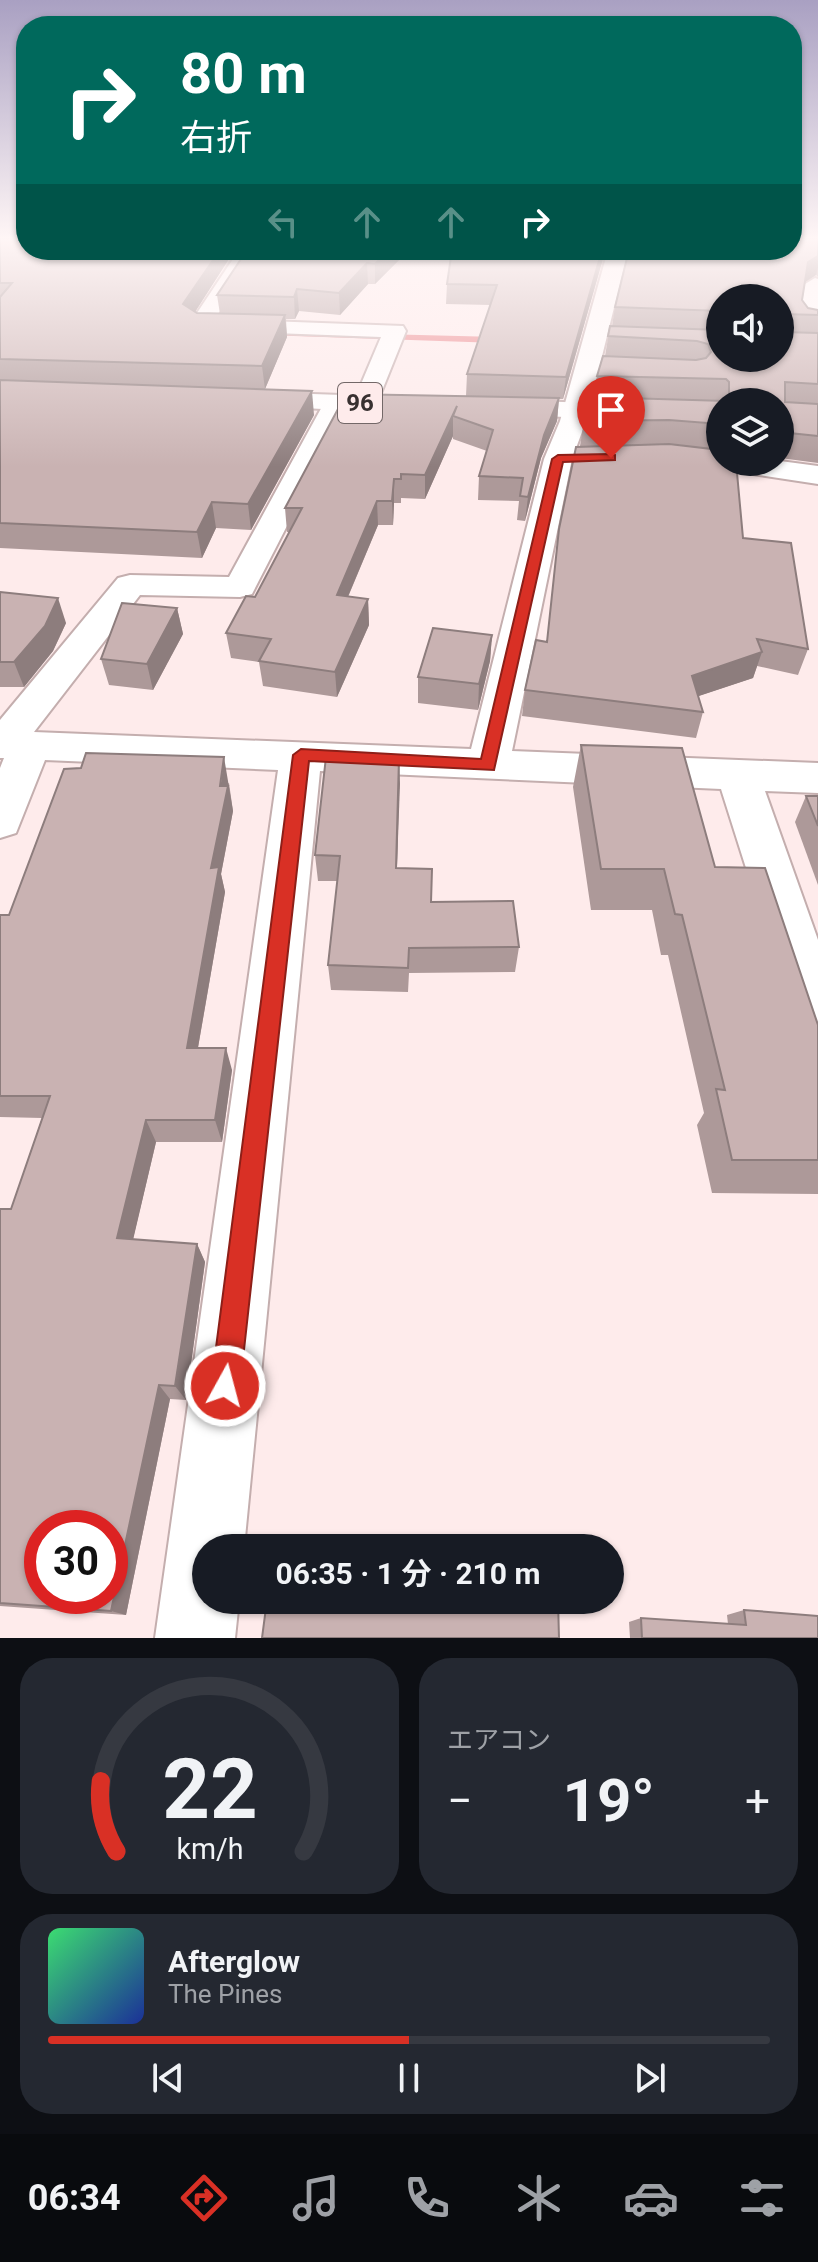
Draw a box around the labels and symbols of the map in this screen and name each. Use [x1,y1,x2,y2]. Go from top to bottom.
pin [577,376,645,458]
road number: 96 [338,383,382,423]
position arrow [183,1344,267,1428]
speed limit sign: 30 [24,1510,128,1614]

